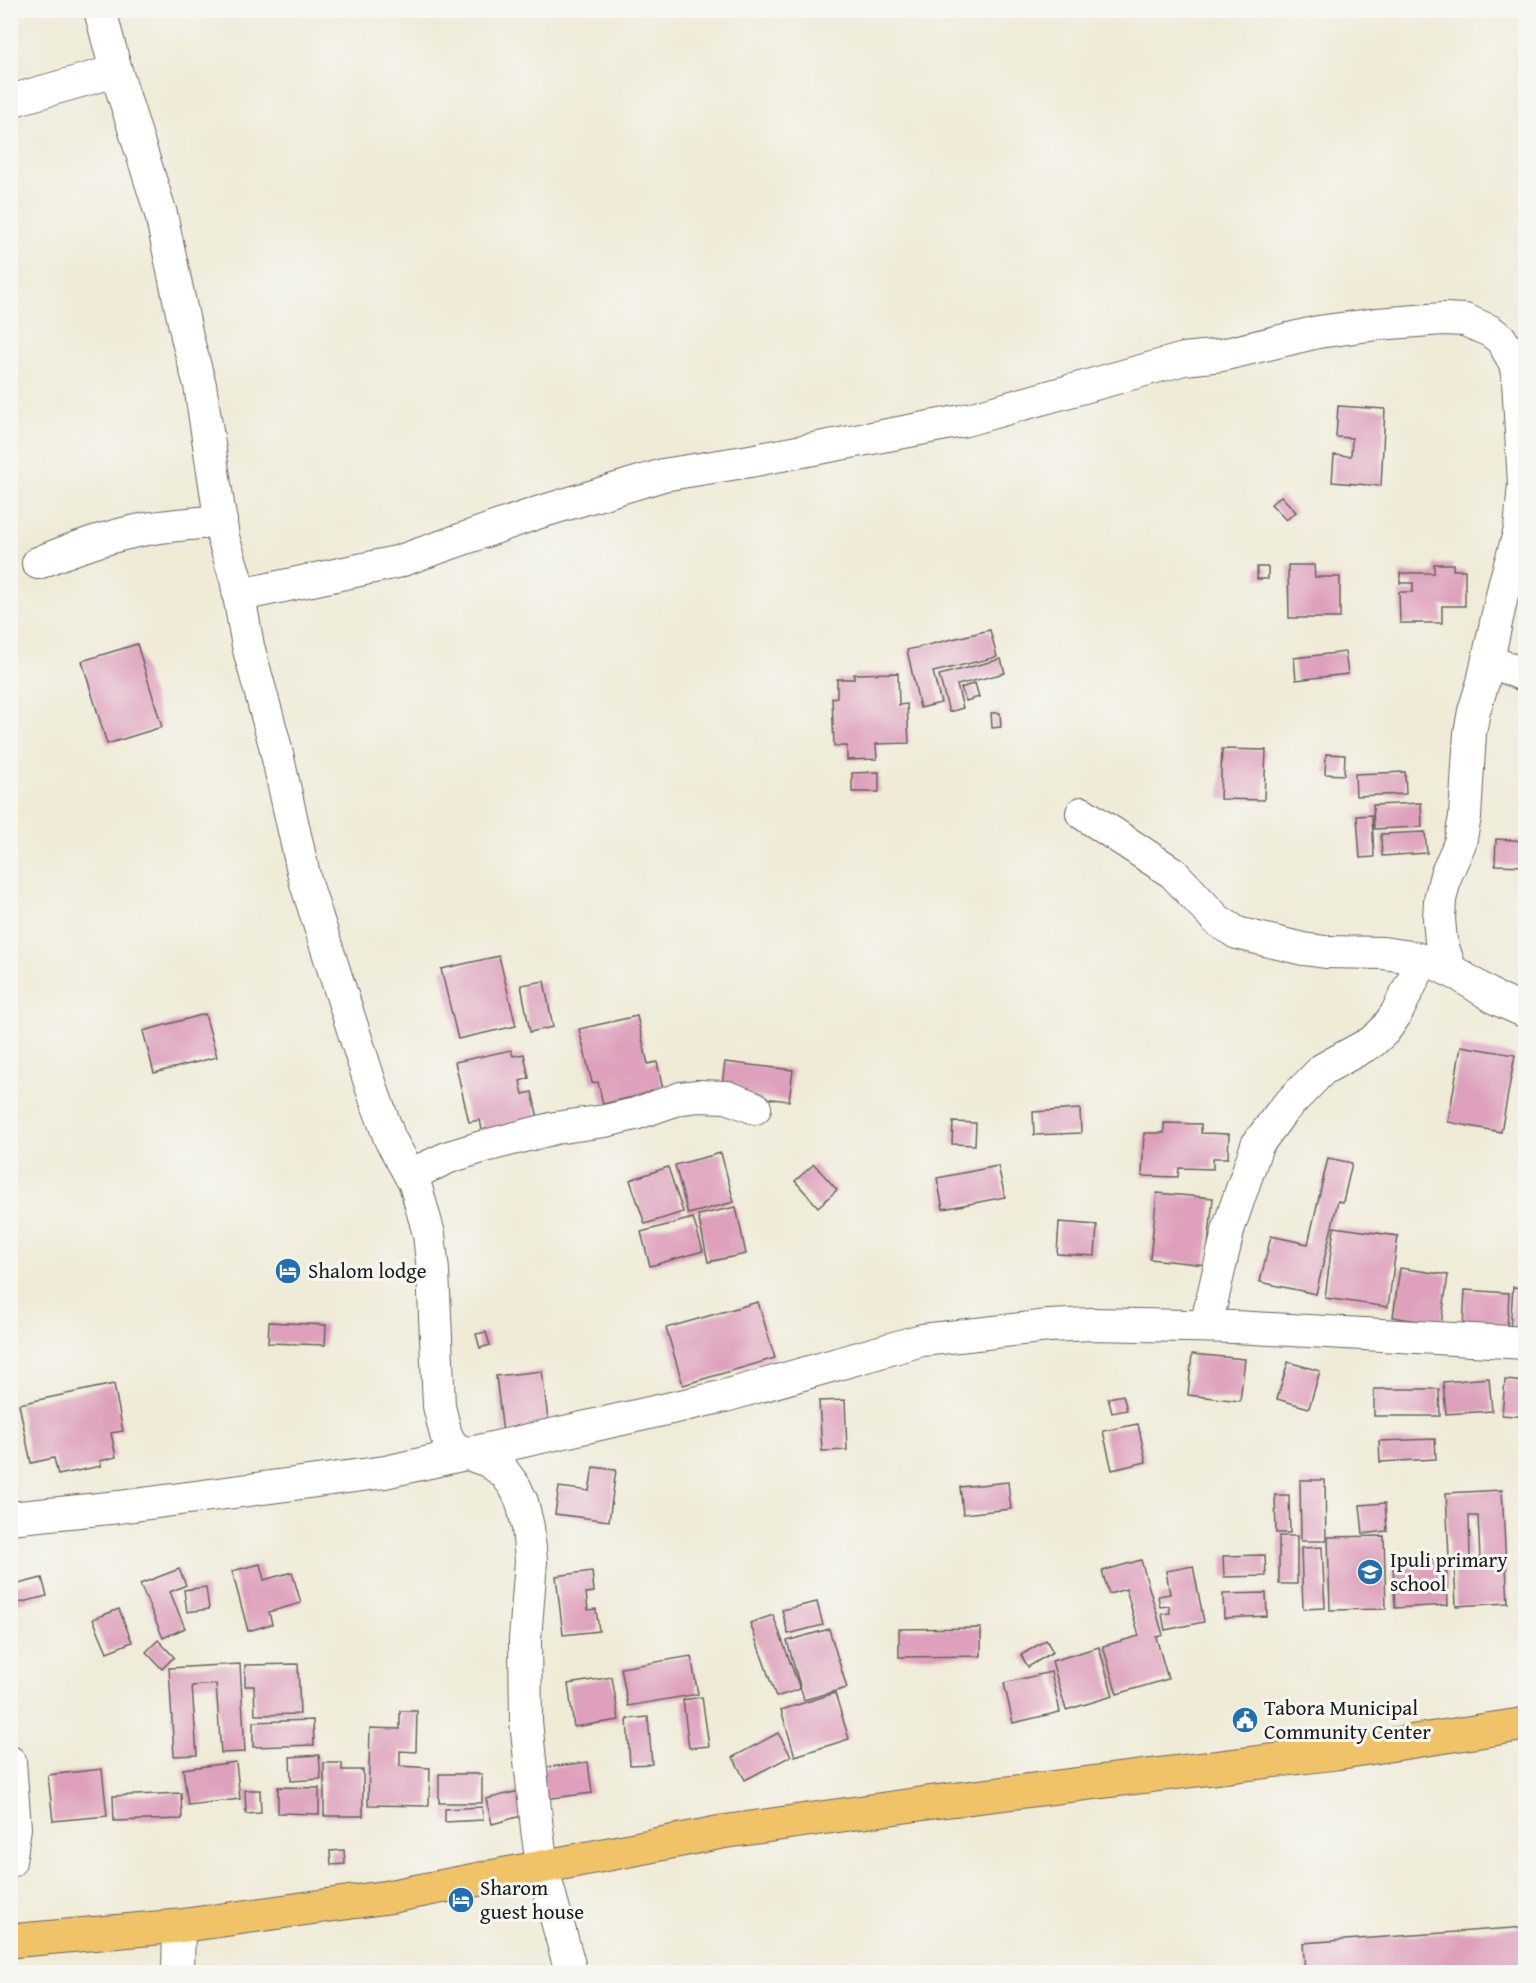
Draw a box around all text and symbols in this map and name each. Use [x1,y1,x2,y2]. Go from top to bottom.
place label: Shalom lodge [308,1255,427,1286]
hotel icon: Shalom lodge [273,1256,303,1286]
place label: Ipuli primary school [1390,1544,1508,1599]
school or university icon: Ipuli primary school [1355,1557,1385,1587]
place label: Tabora Municipal Community Center [1264,1692,1431,1747]
public building icon: Tabora Municipal Community Center [1230,1705,1260,1735]
place label: Sharom guest house [480,1872,584,1927]
hotel icon: Sharom guest house [446,1885,476,1915]

